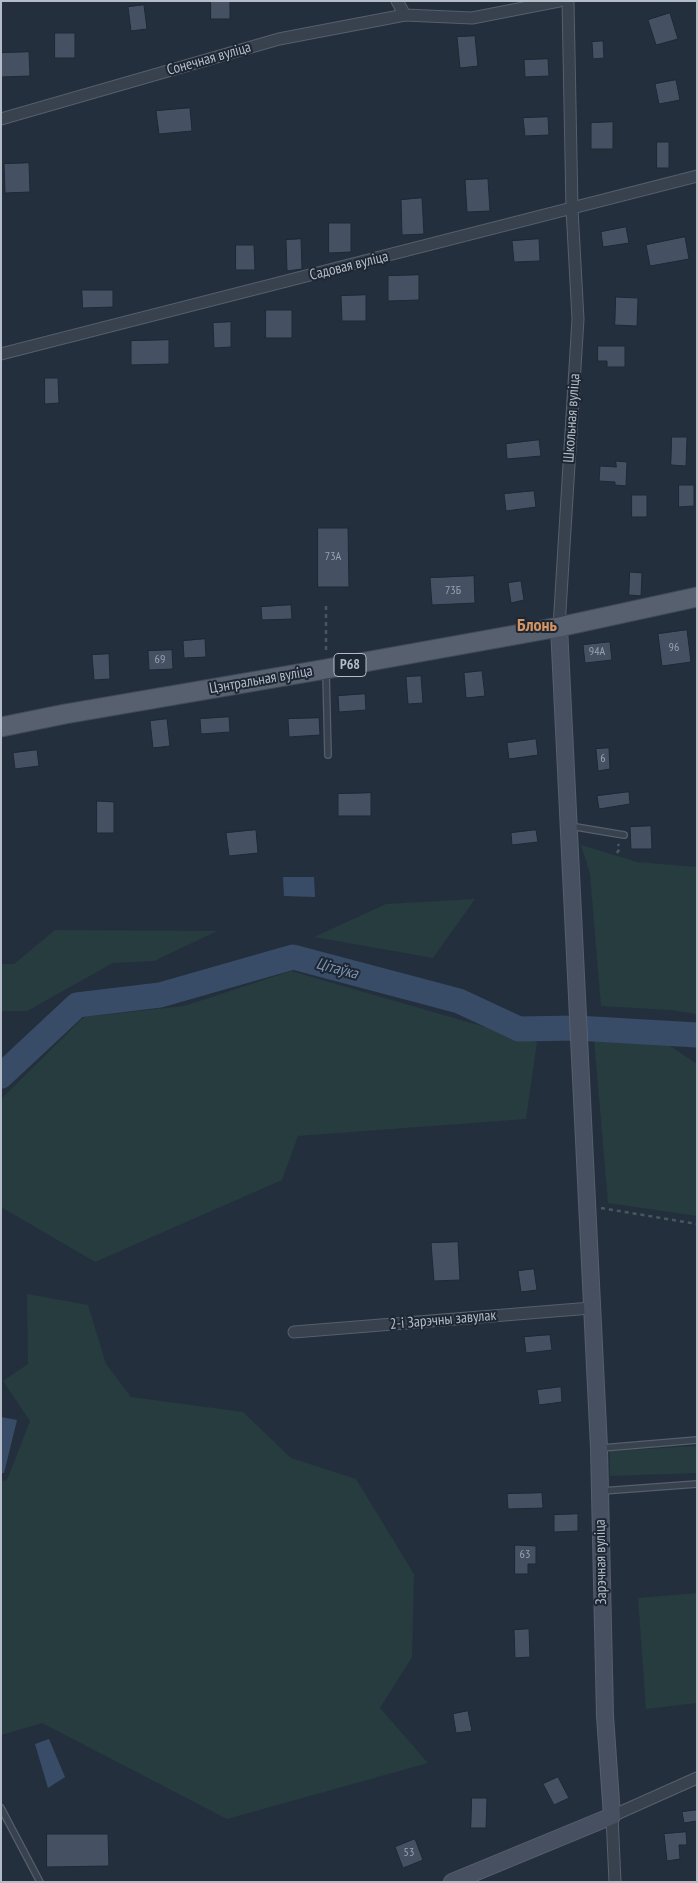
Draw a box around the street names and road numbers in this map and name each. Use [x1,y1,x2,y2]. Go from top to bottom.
street label: Сонечная вуліца [165,38,253,80]
street label: Садовая вуліца [308,248,390,284]
street label: Школьная вуліца [560,373,584,463]
road number: Р68 [334,654,366,676]
street label: Цэнтральная вуліца [208,662,314,698]
street label: 2-і Зарэчны завулак [389,1306,497,1334]
street label: Зарэчная вуліца [591,1519,611,1605]

